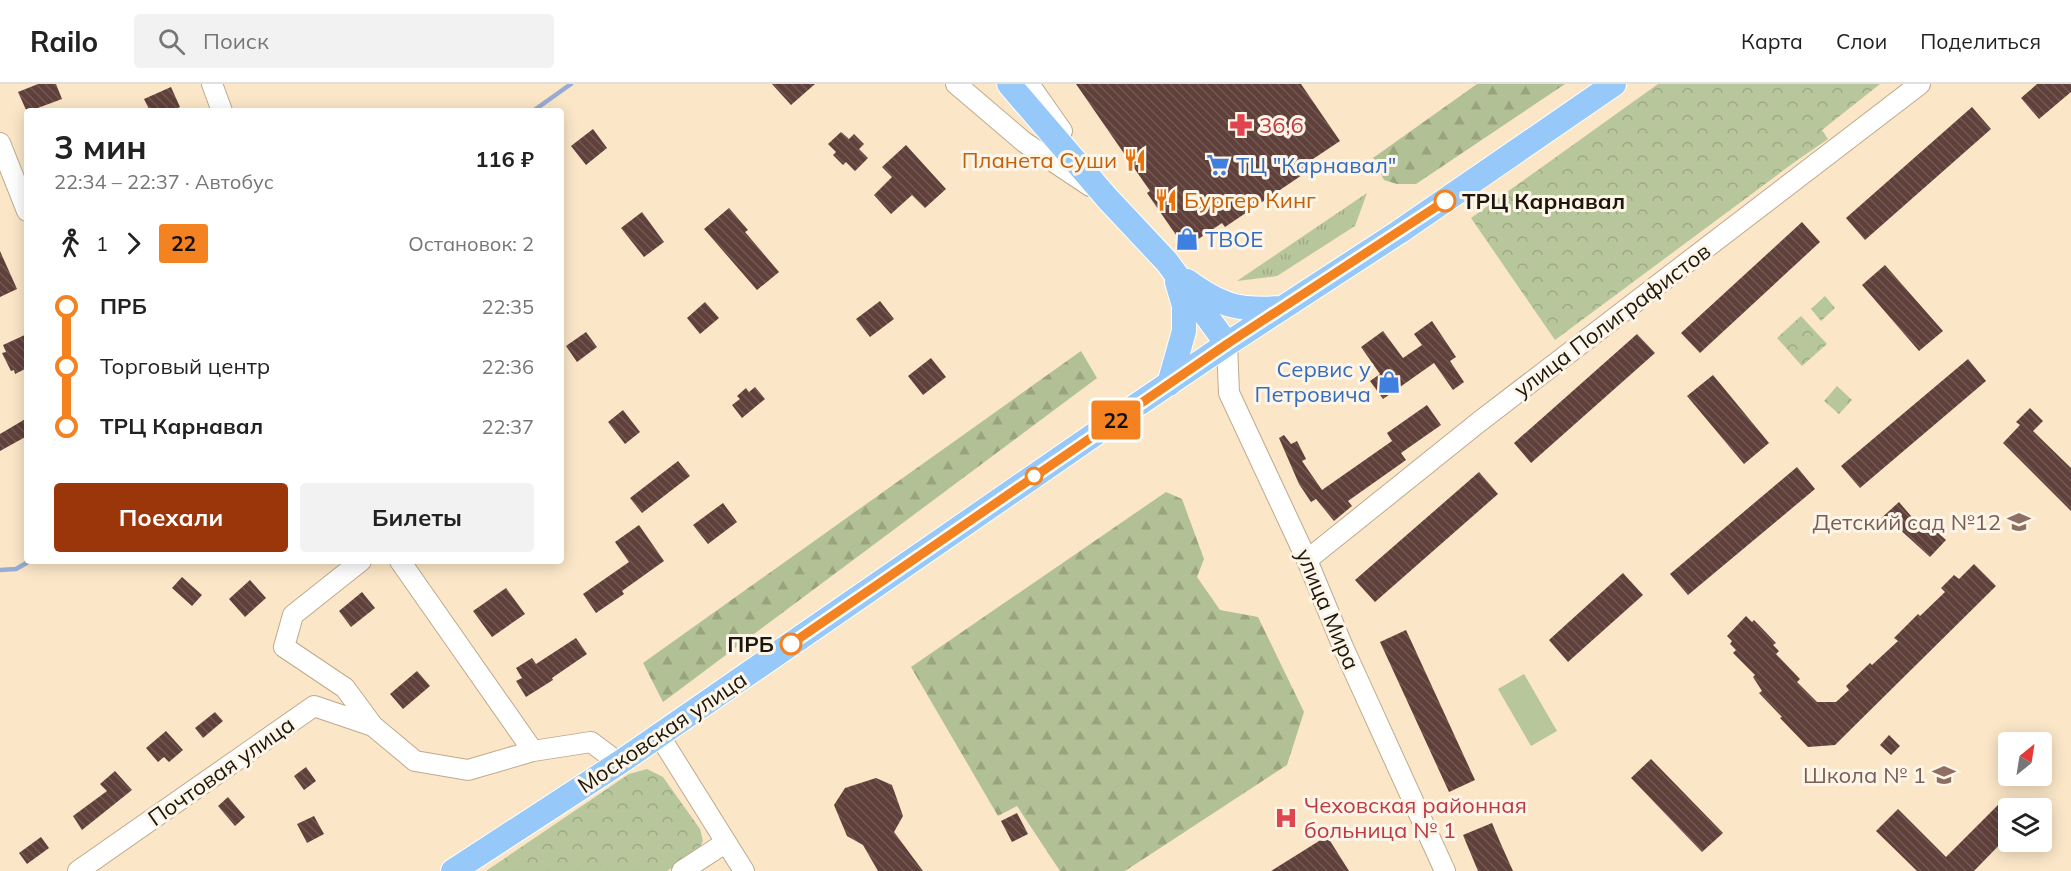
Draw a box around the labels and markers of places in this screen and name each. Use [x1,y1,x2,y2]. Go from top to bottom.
place label: 36,6 [1259,111,1304,139]
pharmacy icon: 36,6 [1228,112,1254,138]
place label: Планета Суши [962,146,1117,174]
restaurant icon: Планета Суши [1122,147,1148,173]
place label: ТЦ "Карнавал" [1236,151,1396,179]
supermarket icon: ТЦ "Карнавал" [1205,152,1231,178]
place label: Бургер Кинг [1184,186,1316,214]
restaurant icon: Бургер Кинг [1153,187,1179,213]
place label: ТРЦ Карнавал [1462,187,1625,215]
marker: ТРЦ Карнавал [1434,190,1456,212]
place label: ТВОЕ [1205,225,1263,253]
shop icon: ТВОЕ [1174,226,1200,252]
place label: Сервис у Петровича [1255,355,1371,408]
shop icon: Сервис у Петровича [1376,369,1402,395]
unlabelled marker [1025,467,1043,485]
place label: Детский сад №12 [1812,508,2001,536]
school or university icon: Детский сад №12 [2006,509,2032,535]
place label: ПРБ [727,630,774,658]
marker: ПРБ [780,633,802,655]
place label: Школа № 1 [1803,761,1926,789]
school or university icon: Школа № 1 [1931,762,1957,788]
place label: Чеховская районная больница № 1 [1304,791,1527,844]
hospital icon: Чеховская районная больница № 1 [1273,805,1299,831]

